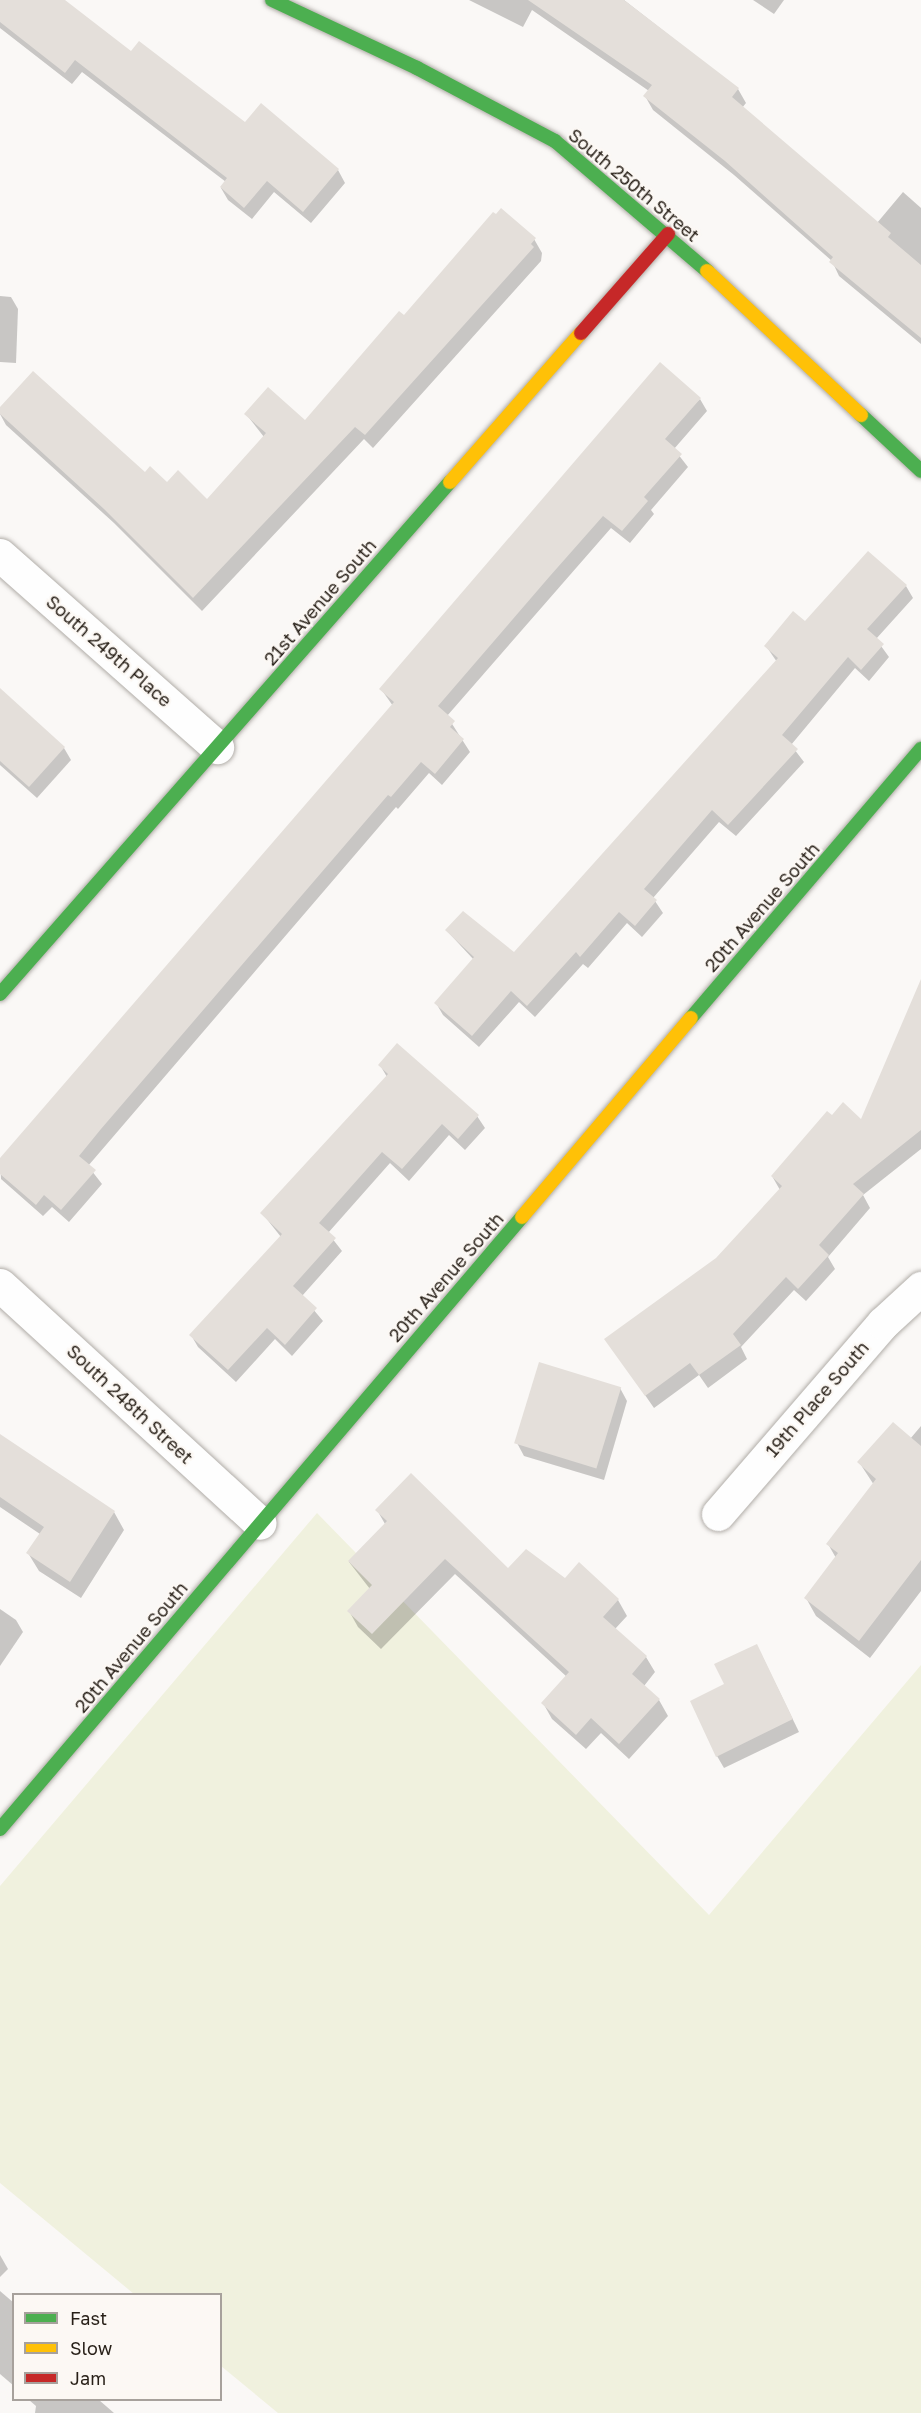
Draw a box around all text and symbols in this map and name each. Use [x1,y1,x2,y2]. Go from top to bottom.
street label: South 250th Street [564,124,704,246]
street label: 21st Avenue South [259,535,381,669]
street label: South 249th Place [42,591,176,711]
street label: 20th Avenue South [700,838,824,976]
street label: 20th Avenue South [384,1208,508,1346]
street label: 19th Place South [761,1337,873,1461]
street label: South 248th Street [63,1340,197,1468]
street label: 20th Avenue South [70,1577,192,1717]
legend [12,2293,222,2401]
text: Fast [70,2307,107,2329]
text: Slow [70,2337,112,2359]
text: Jam [70,2367,106,2389]

